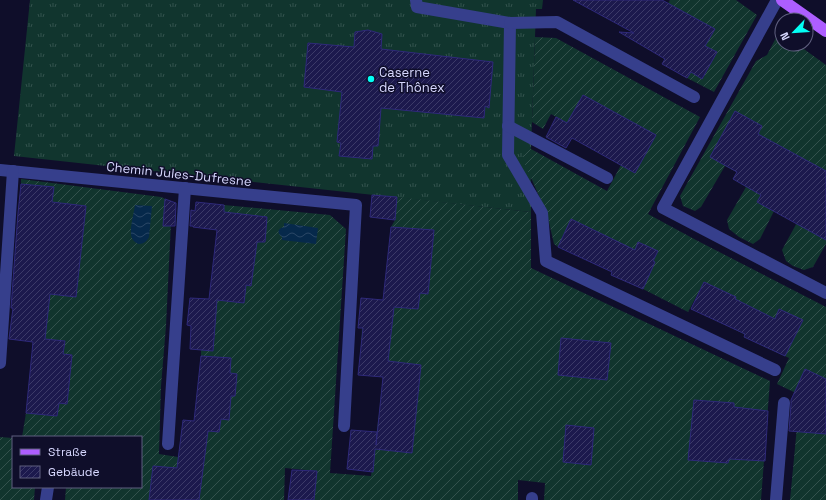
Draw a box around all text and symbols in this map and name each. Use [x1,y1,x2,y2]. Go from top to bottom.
north arrow [774,12,814,52]
text: N [777,30,793,43]
place label: Caserne de Thônex [379,64,445,96]
marker: Caserne de Thônex [366,74,376,84]
street label: Chemin Jules-Dufresne [106,158,252,190]
legend [12,436,142,488]
text: Straße [48,444,87,460]
text: Gebäude [48,464,100,480]

